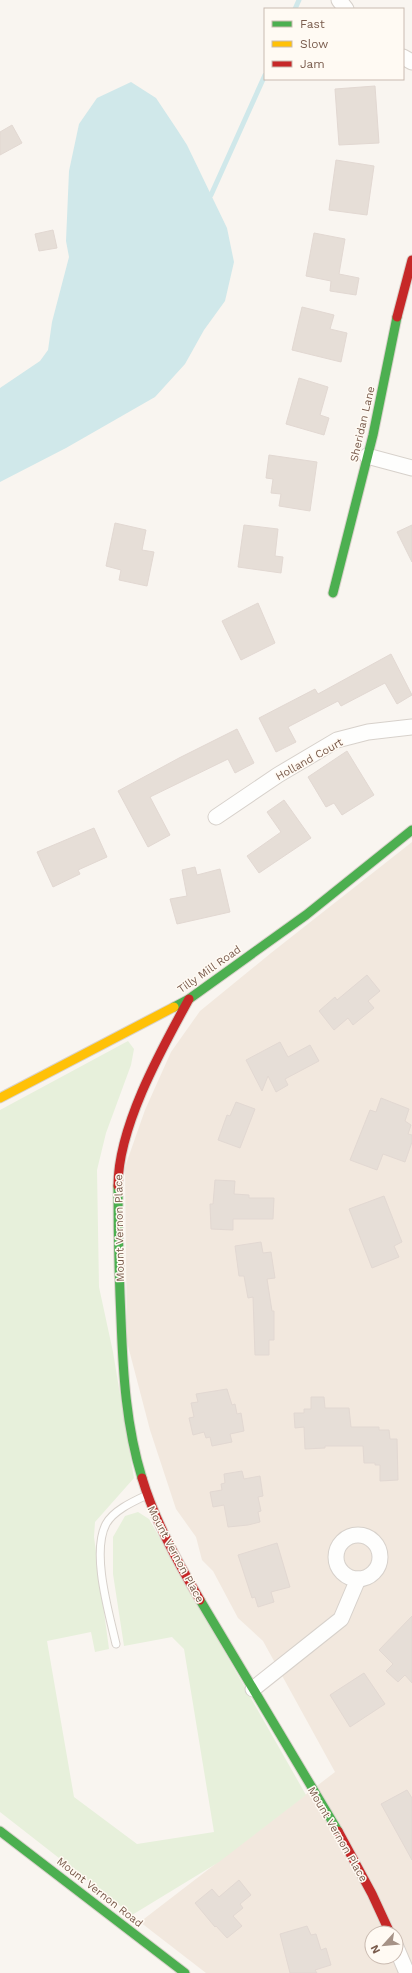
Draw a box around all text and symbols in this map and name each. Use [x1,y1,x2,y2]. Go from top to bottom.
legend [264,8,404,80]
text: Fast [300,17,325,31]
text: Slow [300,37,328,51]
text: Jam [300,57,325,71]
street label: Sheridan Lane [347,385,378,463]
street label: Holland Court [273,735,345,783]
street label: Tilly Mill Road [175,943,243,996]
street label: Mount Vernon Place [112,1174,127,1282]
street label: Mount Vernon Place [145,1504,207,1605]
street label: Mount Vernon Place [305,1784,370,1884]
street label: Mount Vernon Road [54,1855,145,1930]
north arrow [364,1925,404,1965]
text: N [368,1943,383,1956]

